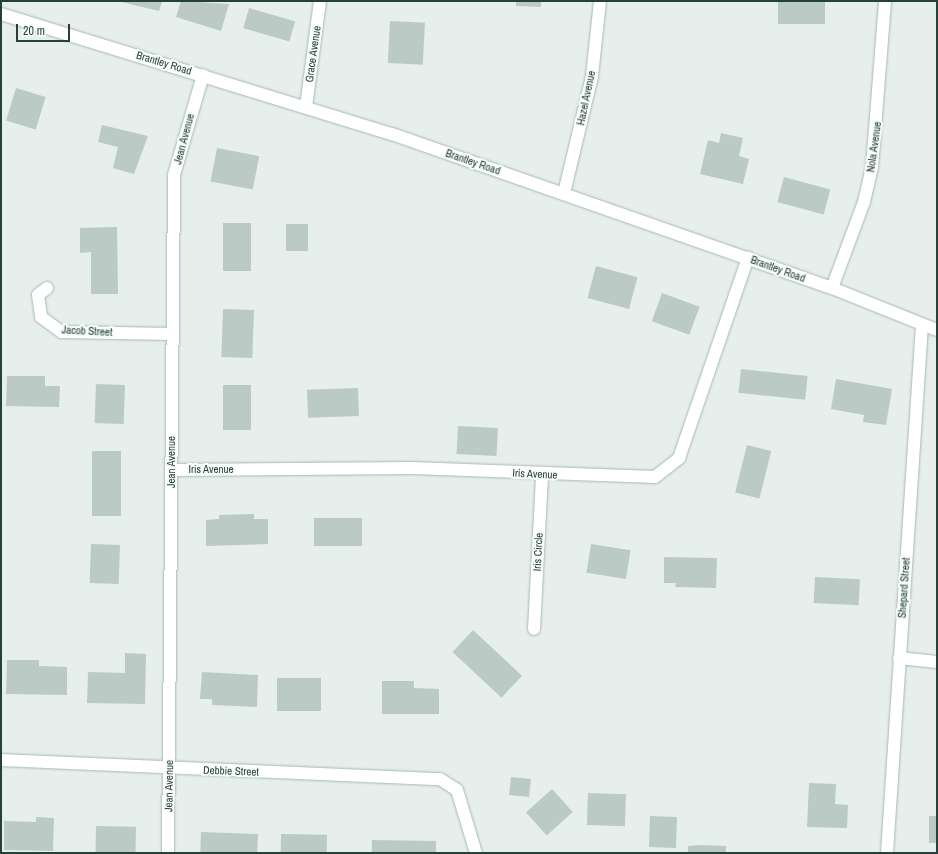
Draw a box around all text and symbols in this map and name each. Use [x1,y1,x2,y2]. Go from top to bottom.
scale bar [18,16,72,42]
text: 20 m [23,23,45,39]
street label: Grace Avenue [302,25,324,83]
street label: Brantley Road [135,48,193,78]
street label: Hazel Avenue [574,69,598,127]
street label: Jean Avenue [171,112,197,166]
street label: Nola Avenue [864,121,884,173]
street label: Brantley Road [444,146,502,178]
street label: Brantley Road [749,253,807,285]
street label: Jacob Street [61,323,113,339]
street label: Jean Avenue [164,436,178,488]
street label: Iris Avenue [188,462,234,476]
street label: Iris Avenue [512,466,558,482]
street label: Iris Circle [530,532,546,572]
street label: Shepard Street [895,557,913,619]
street label: Jean Avenue [162,760,176,812]
street label: Debbie Street [203,763,259,779]

